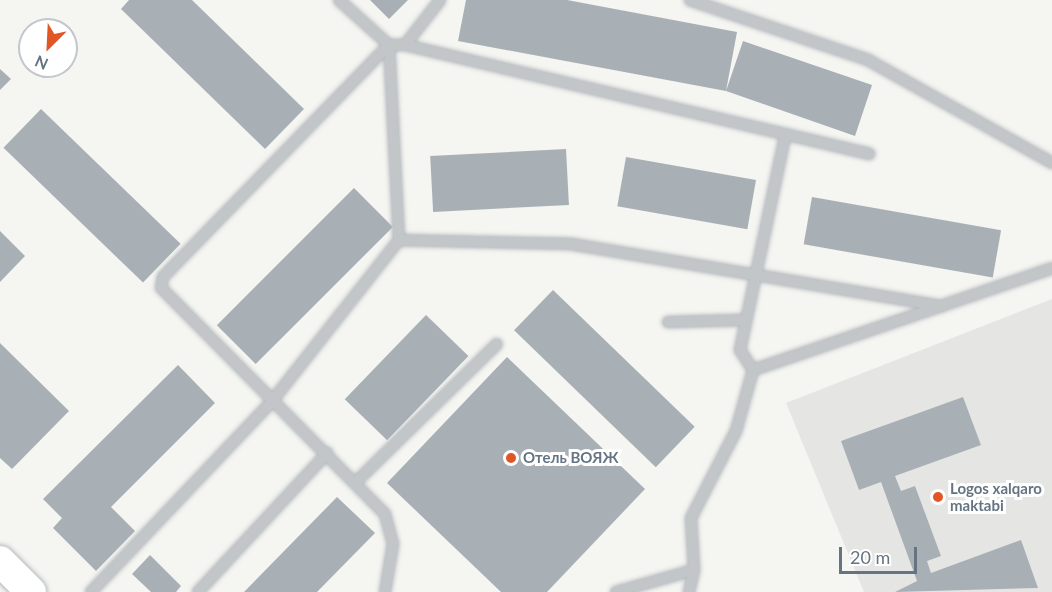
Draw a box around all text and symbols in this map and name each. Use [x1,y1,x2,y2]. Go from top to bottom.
north arrow [18,18,78,78]
text: N [32,52,51,74]
place label: Отель ВОЯЖ [523,449,618,467]
marker: Отель ВОЯЖ [504,451,518,465]
place label: Logos xalqaro maktabi [950,479,1042,514]
marker: Logos xalqaro maktabi [931,490,945,504]
scale bar [842,535,920,573]
text: 20 m [850,546,890,568]

